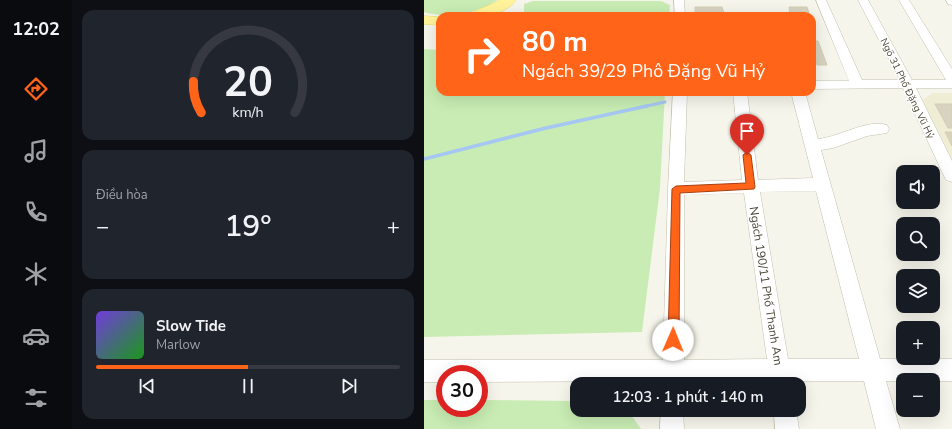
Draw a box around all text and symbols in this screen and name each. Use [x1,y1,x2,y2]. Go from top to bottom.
text: 12:02 [12,17,60,41]
text: 80 m [522,23,588,61]
icon: right [456,28,508,80]
street label: Ngõ 31 Phố Đặng Vũ Hỷ [877,36,938,142]
text: 20 [223,54,273,111]
text: Ngách 39/29 Phô Đặng Vũ Hỷ [522,59,765,83]
icon: directions [22,75,50,103]
text: km/h [232,102,264,121]
pin [730,114,764,155]
icon: arrive [736,120,758,142]
icon: music [22,137,50,165]
map controls [896,165,940,417]
button: sound [896,165,940,209]
text: Điều hòa [96,186,148,204]
icon: phone [22,198,50,226]
street label: Ngách 190/11 Phố Thanh Am [746,205,786,367]
text: 19° [224,206,272,247]
text: − [96,212,109,242]
text: + [387,212,400,242]
button: search [896,217,940,261]
icon: climate [22,260,50,288]
button: layers [896,269,940,313]
text: Slow Tide [156,316,226,336]
position arrow [652,319,694,361]
button: + [896,321,940,365]
icon: car [22,322,50,350]
text: Marlow [156,336,201,354]
speed limit sign: 30 [436,365,488,417]
button: − [896,373,940,417]
icon: previous [136,375,158,397]
icon: pause [237,375,259,397]
icon: next [338,375,360,397]
icon: filters [22,384,50,412]
text: 12:03 · 1 phút · 140 m [613,387,763,407]

